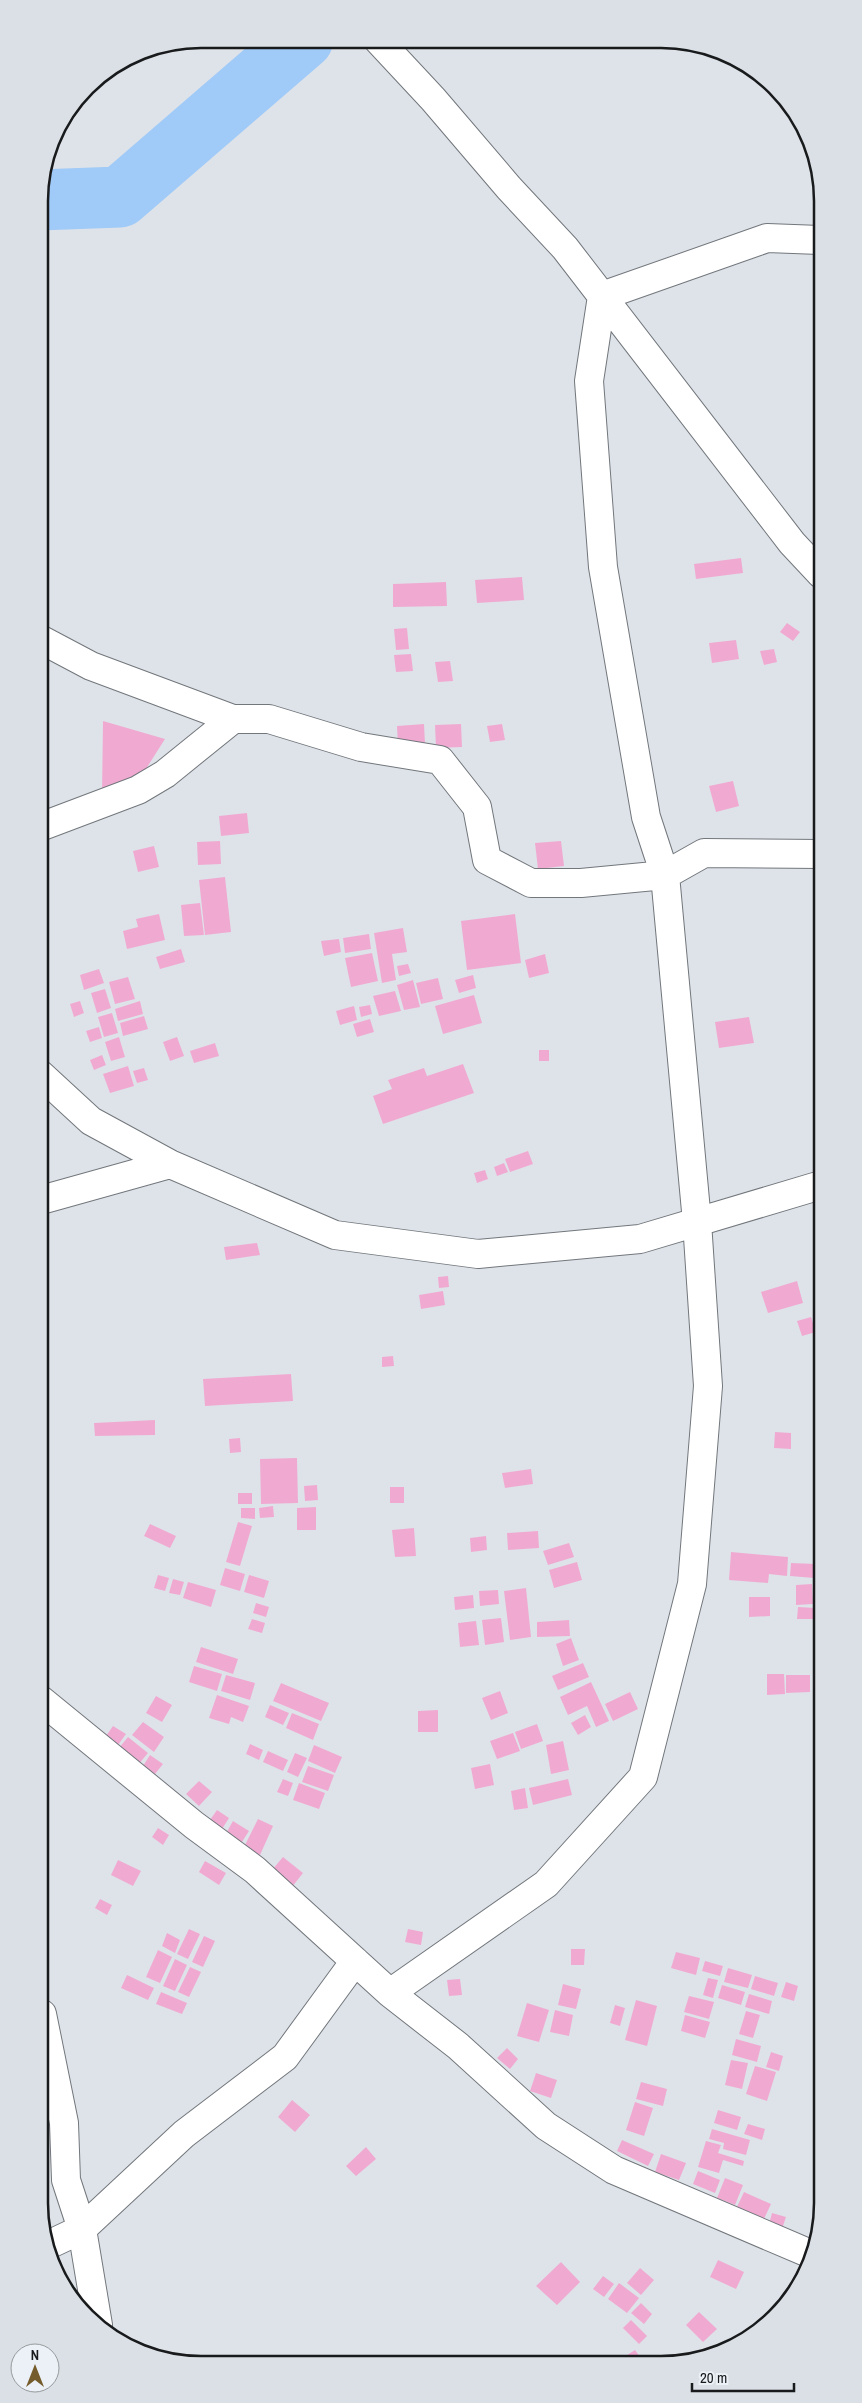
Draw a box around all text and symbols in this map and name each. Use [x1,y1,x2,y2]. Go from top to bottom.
north arrow [10,2343,60,2393]
text: N [31,2346,39,2364]
scale bar [692,2360,794,2392]
text: 20 m [700,2367,727,2388]

